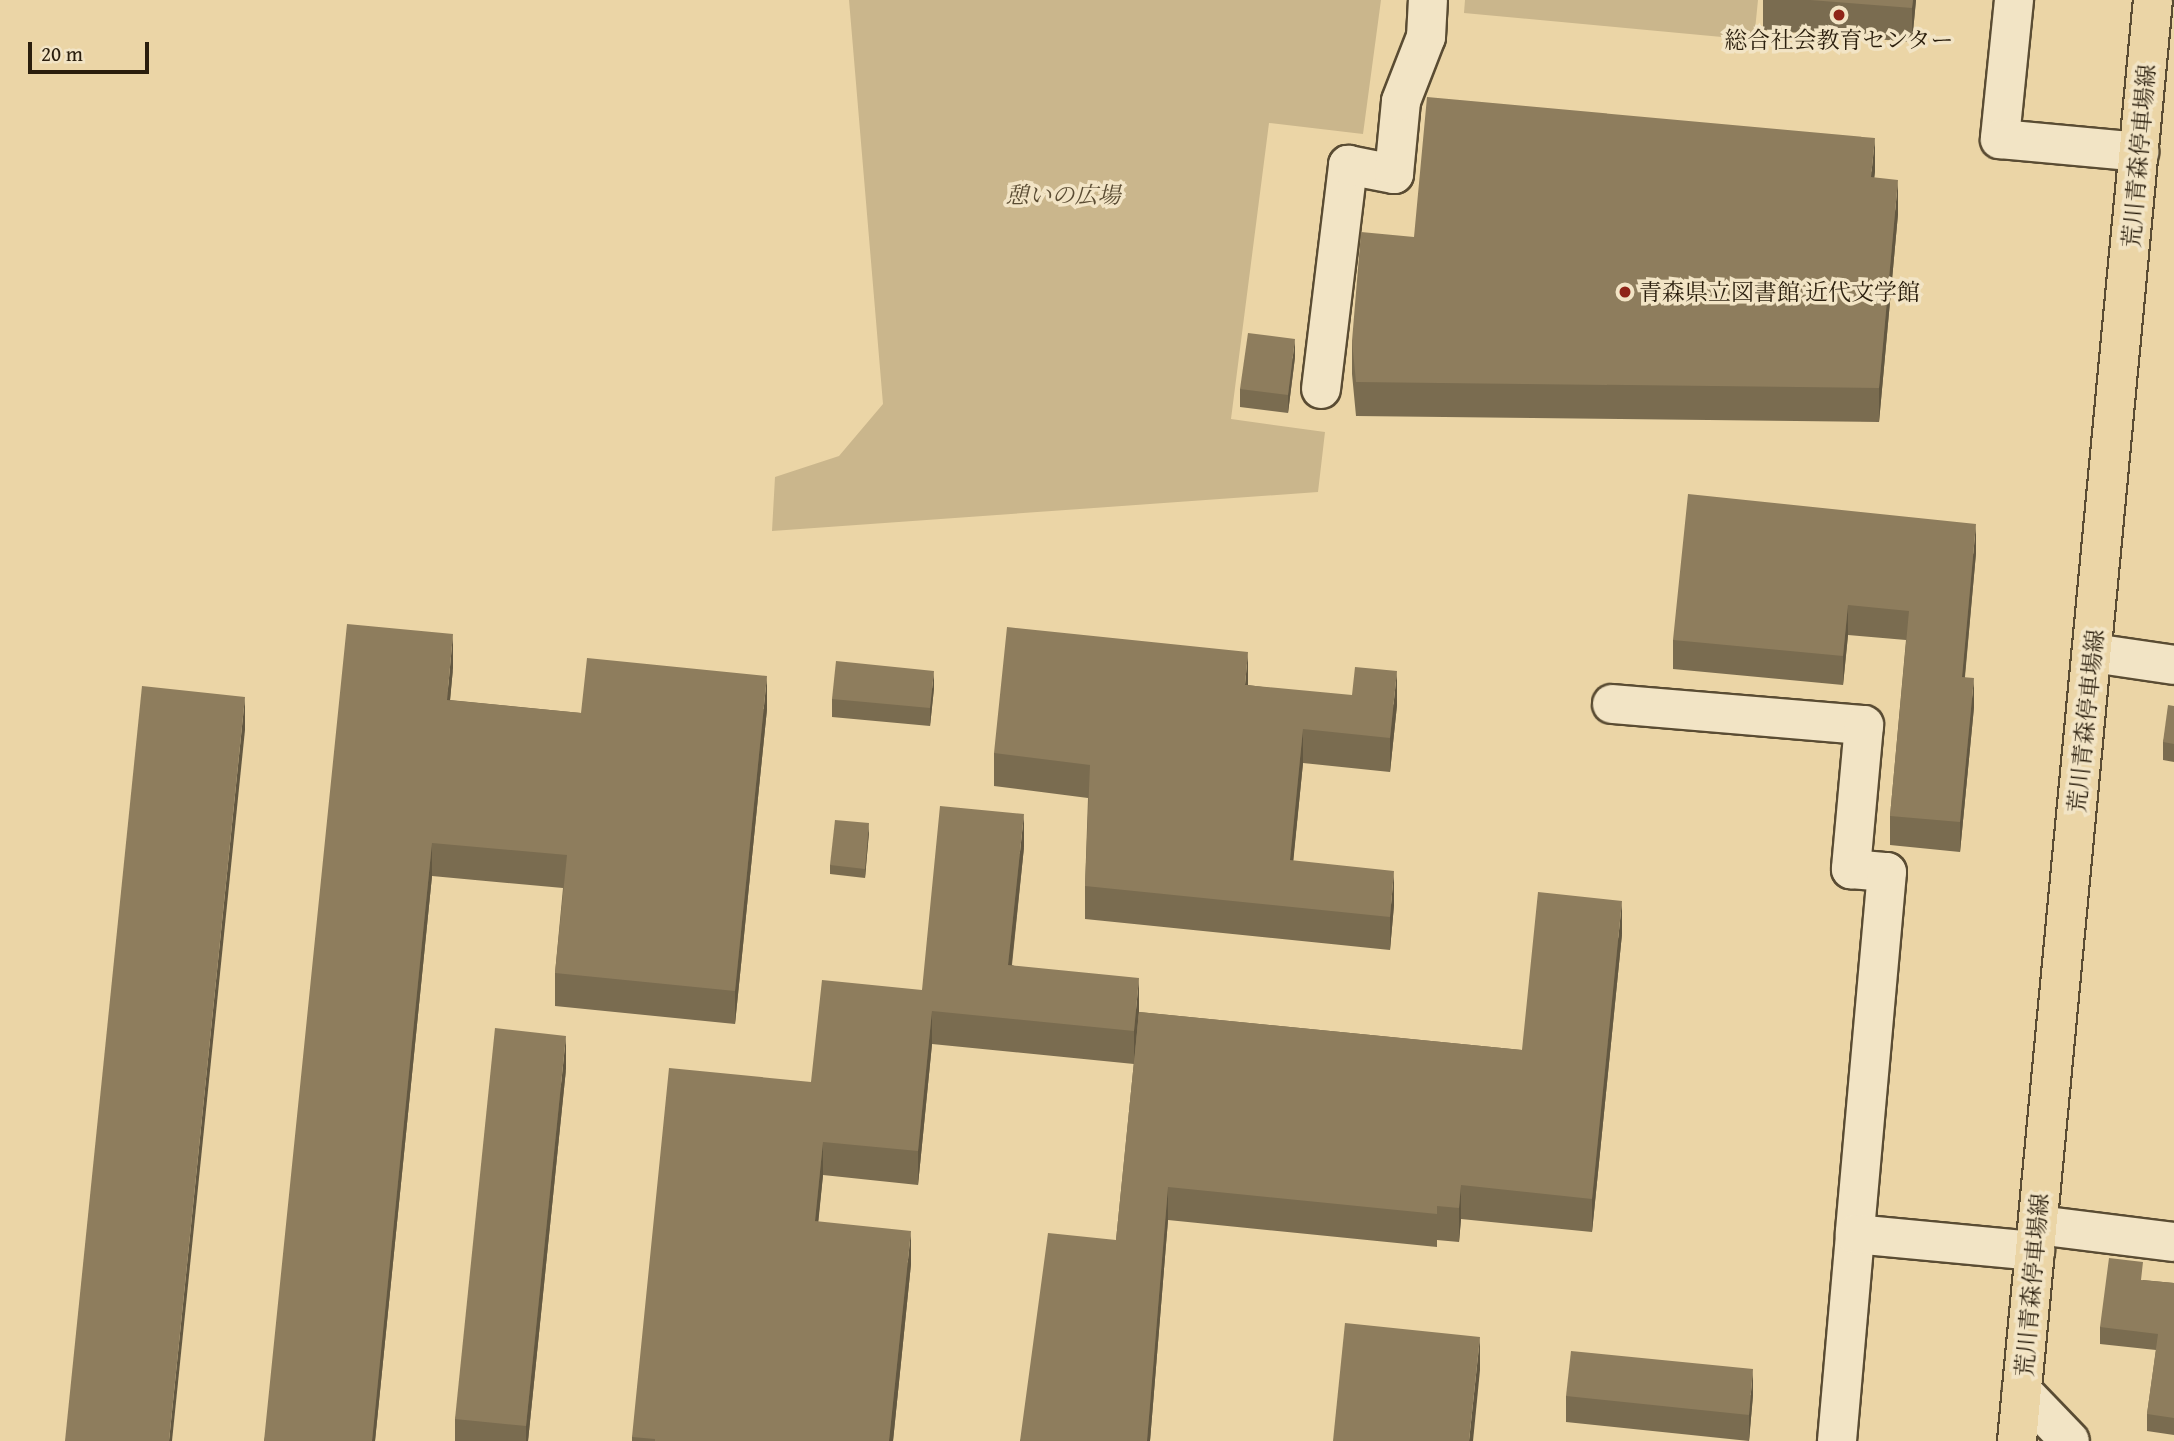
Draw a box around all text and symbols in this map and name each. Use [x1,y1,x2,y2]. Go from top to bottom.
marker: 総合社会教育センター [1831,7,1847,23]
place label: 総合社会教育センター [1724,26,1954,54]
scale bar [32,28,152,72]
text: 20 m [41,38,83,69]
street label: 荒川青森停車場線 [2117,63,2161,249]
park label: 憩いの広場 [1006,181,1120,209]
place label: 青森県立図書館 近代文学館 [1639,278,1920,306]
marker: 青森県立図書館 近代文学館 [1617,284,1633,300]
street label: 荒川青森停車場線 [2063,628,2109,814]
street label: 荒川青森停車場線 [2010,1192,2054,1378]

